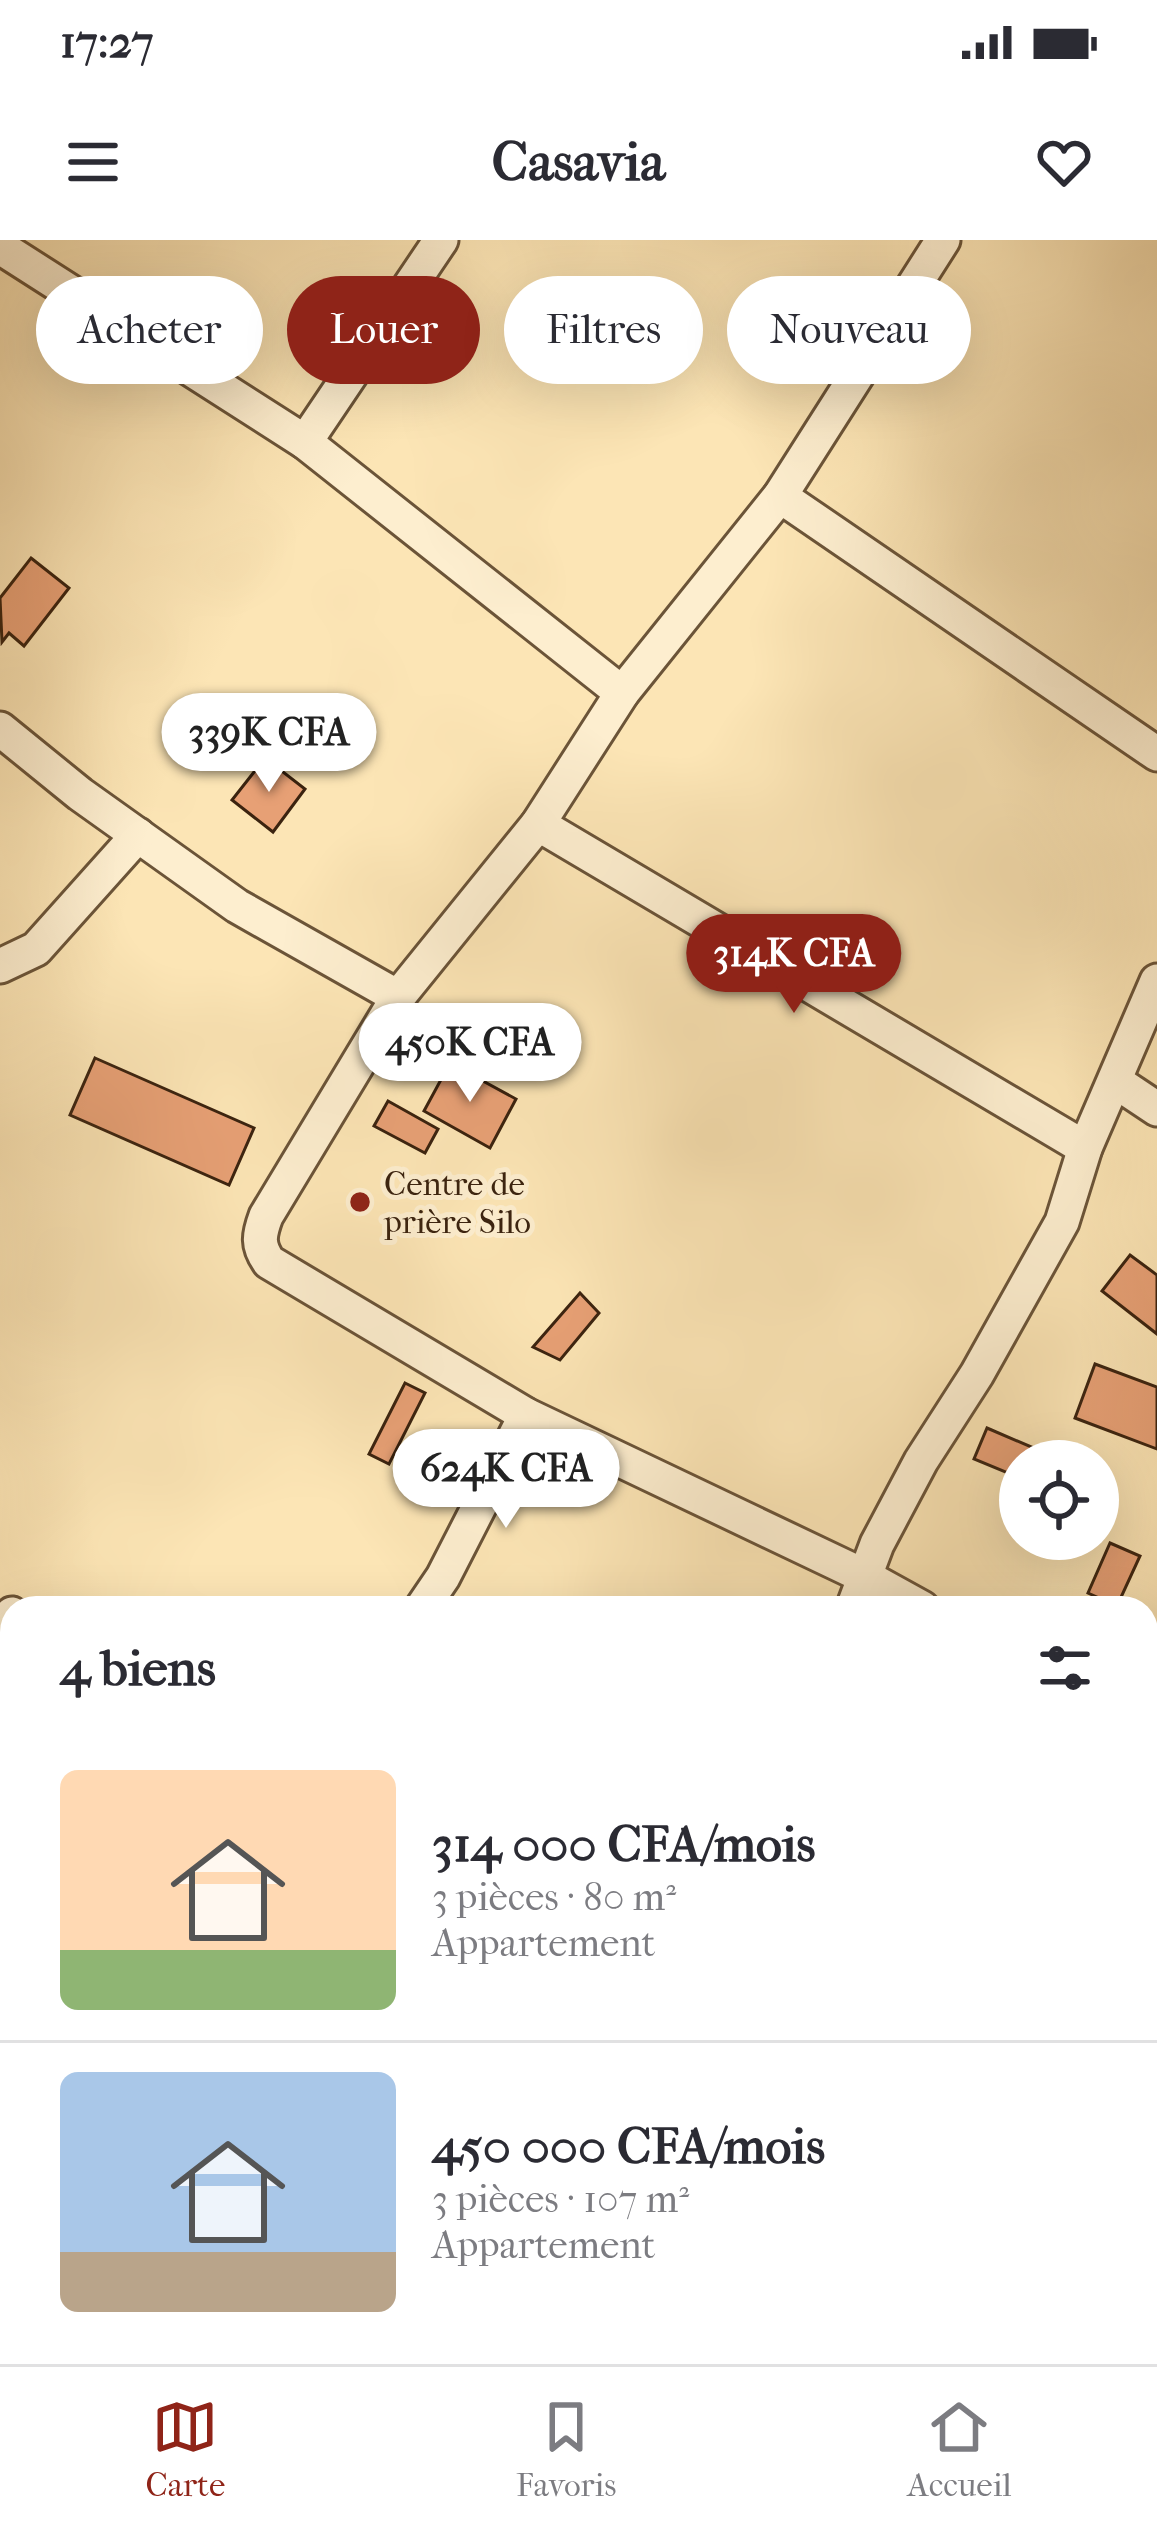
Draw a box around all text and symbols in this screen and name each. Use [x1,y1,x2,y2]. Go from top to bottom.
text: 17:27 [60,16,154,69]
icon: menu [60,129,126,195]
icon: heart [1031,129,1097,195]
text: Casavia [492,131,665,194]
chip: Acheter [36,276,263,384]
chip: Louer [287,276,480,384]
chip: Filtres [504,276,703,384]
chip: Nouveau [727,276,971,384]
pin: 339K CFA [145,693,393,795]
text: 339K CFA [189,709,350,755]
pin: 314K CFA [670,914,918,1016]
text: 314K CFA [713,930,875,976]
pin: 450K CFA [346,1003,594,1105]
text: 450K CFA [386,1019,554,1065]
place label: Centre de prière Silo [383,1165,531,1242]
marker: Centre de prière Silo [347,1189,373,1215]
pin: 624K CFA [382,1429,630,1531]
map controls [999,1440,1119,1560]
button: locate [999,1440,1119,1560]
text: 624K CFA [420,1445,592,1491]
icon: filters [1032,1635,1098,1701]
text: 4 biens [60,1638,216,1698]
text: 314 000 CFA/mois [432,1814,815,1874]
icon: home [156,1818,300,1962]
text: 3 pièces · 80 m² [432,1874,676,1920]
text: Appartement [432,1920,655,1966]
text: 450 000 CFA/mois [432,2116,825,2176]
icon: home [156,2120,300,2264]
text: 3 pièces · 107 m² [432,2176,689,2222]
text: Appartement [432,2222,655,2268]
tab: Carte [145,2394,225,2505]
tab: Favoris [516,2394,617,2505]
tab: Accueil [907,2394,1012,2505]

